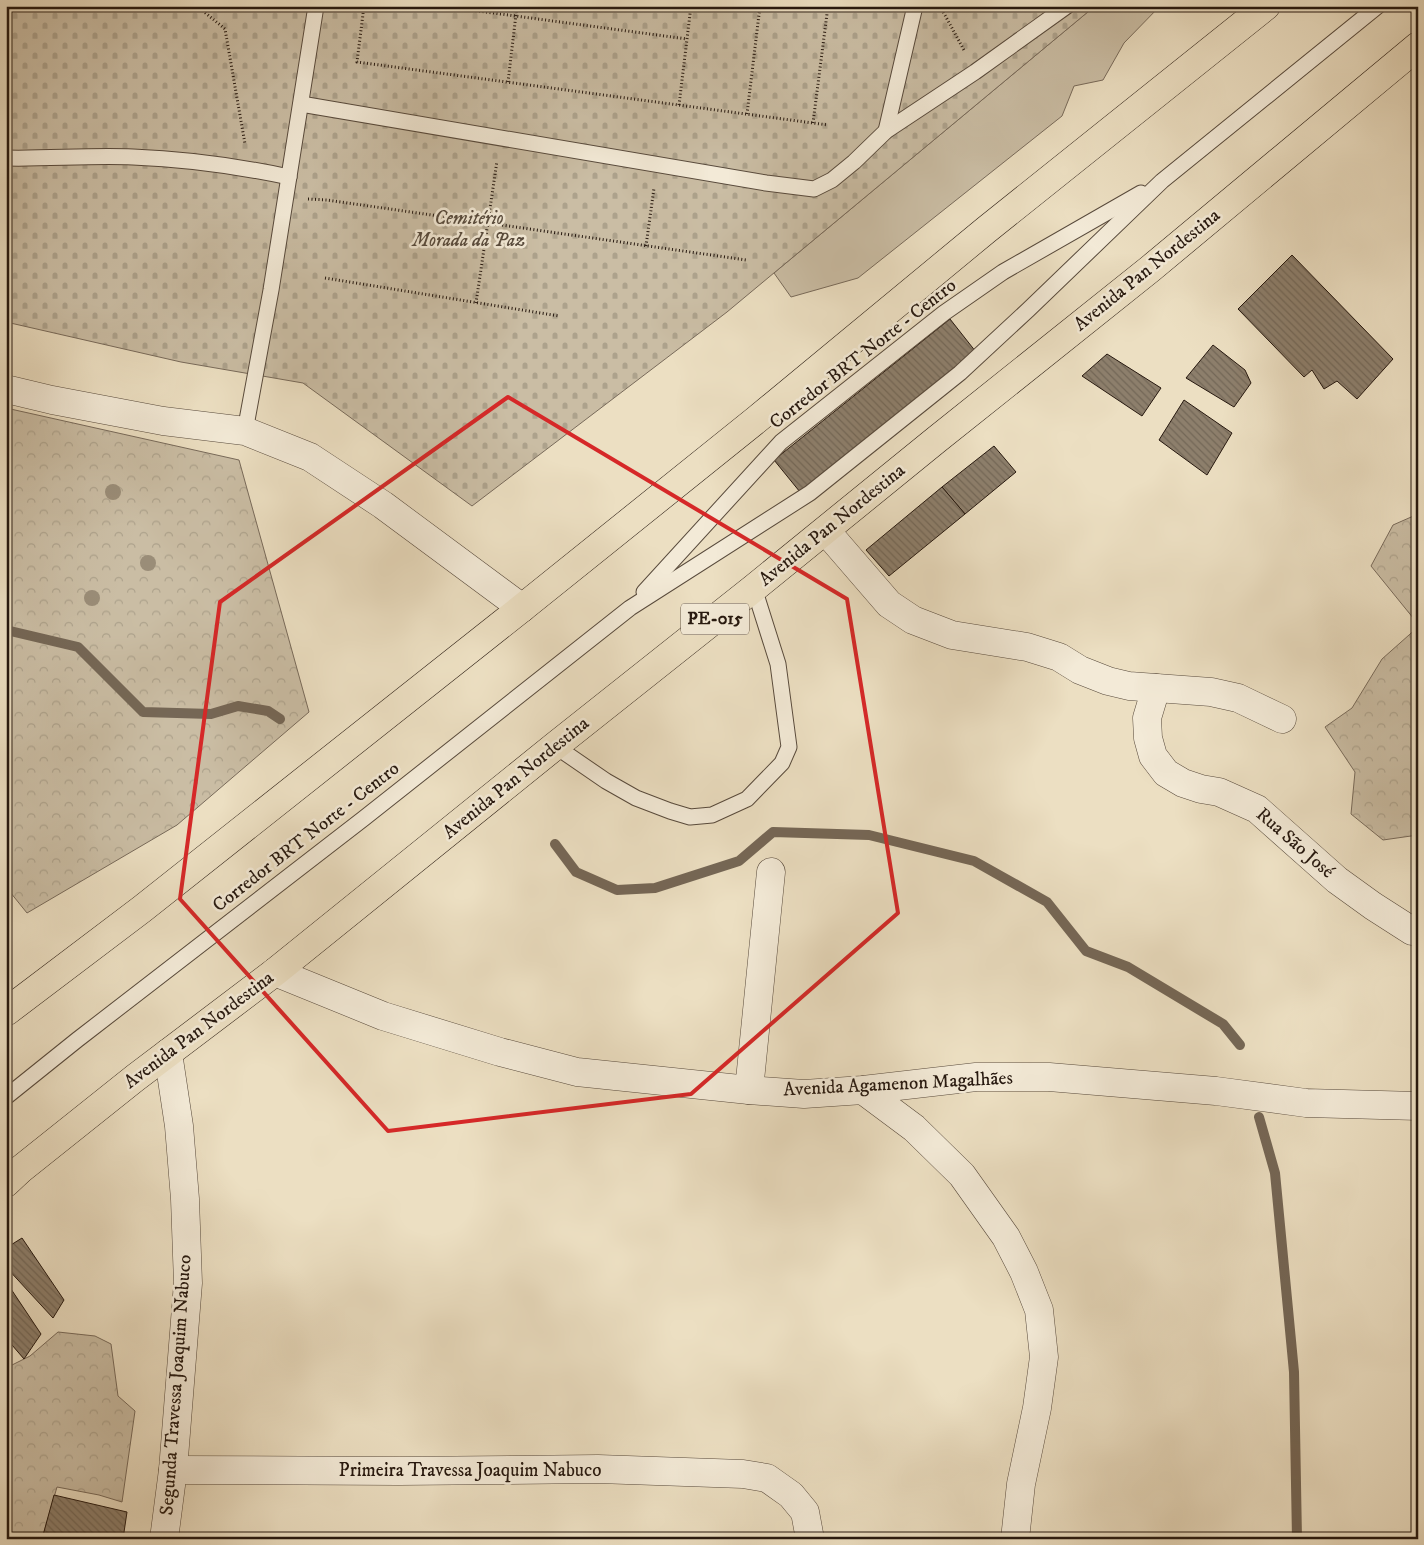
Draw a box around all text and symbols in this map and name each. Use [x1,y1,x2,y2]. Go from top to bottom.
street label: Avenida Pan Nordestina [1069,204,1225,336]
park label: Cemitério Morada da Paz [411,207,525,252]
street label: Corredor BRT Norte - Centro [765,274,961,434]
street label: Avenida Pan Nordestina [754,459,910,591]
road number: PE-015 [681,604,749,634]
street label: Avenida Pan Nordestina [438,712,594,844]
street label: Corredor BRT Norte - Centro [208,757,404,917]
street label: Rua São José [1251,803,1339,883]
street label: Avenida Pan Nordestina [120,966,278,1094]
street label: Avenida Agamenon Magalhães [783,1067,1013,1101]
street label: Segunda Travessa Joaquim Nabuco [155,1254,198,1516]
street label: Primeira Travessa Joaquim Nabuco [339,1459,601,1483]

